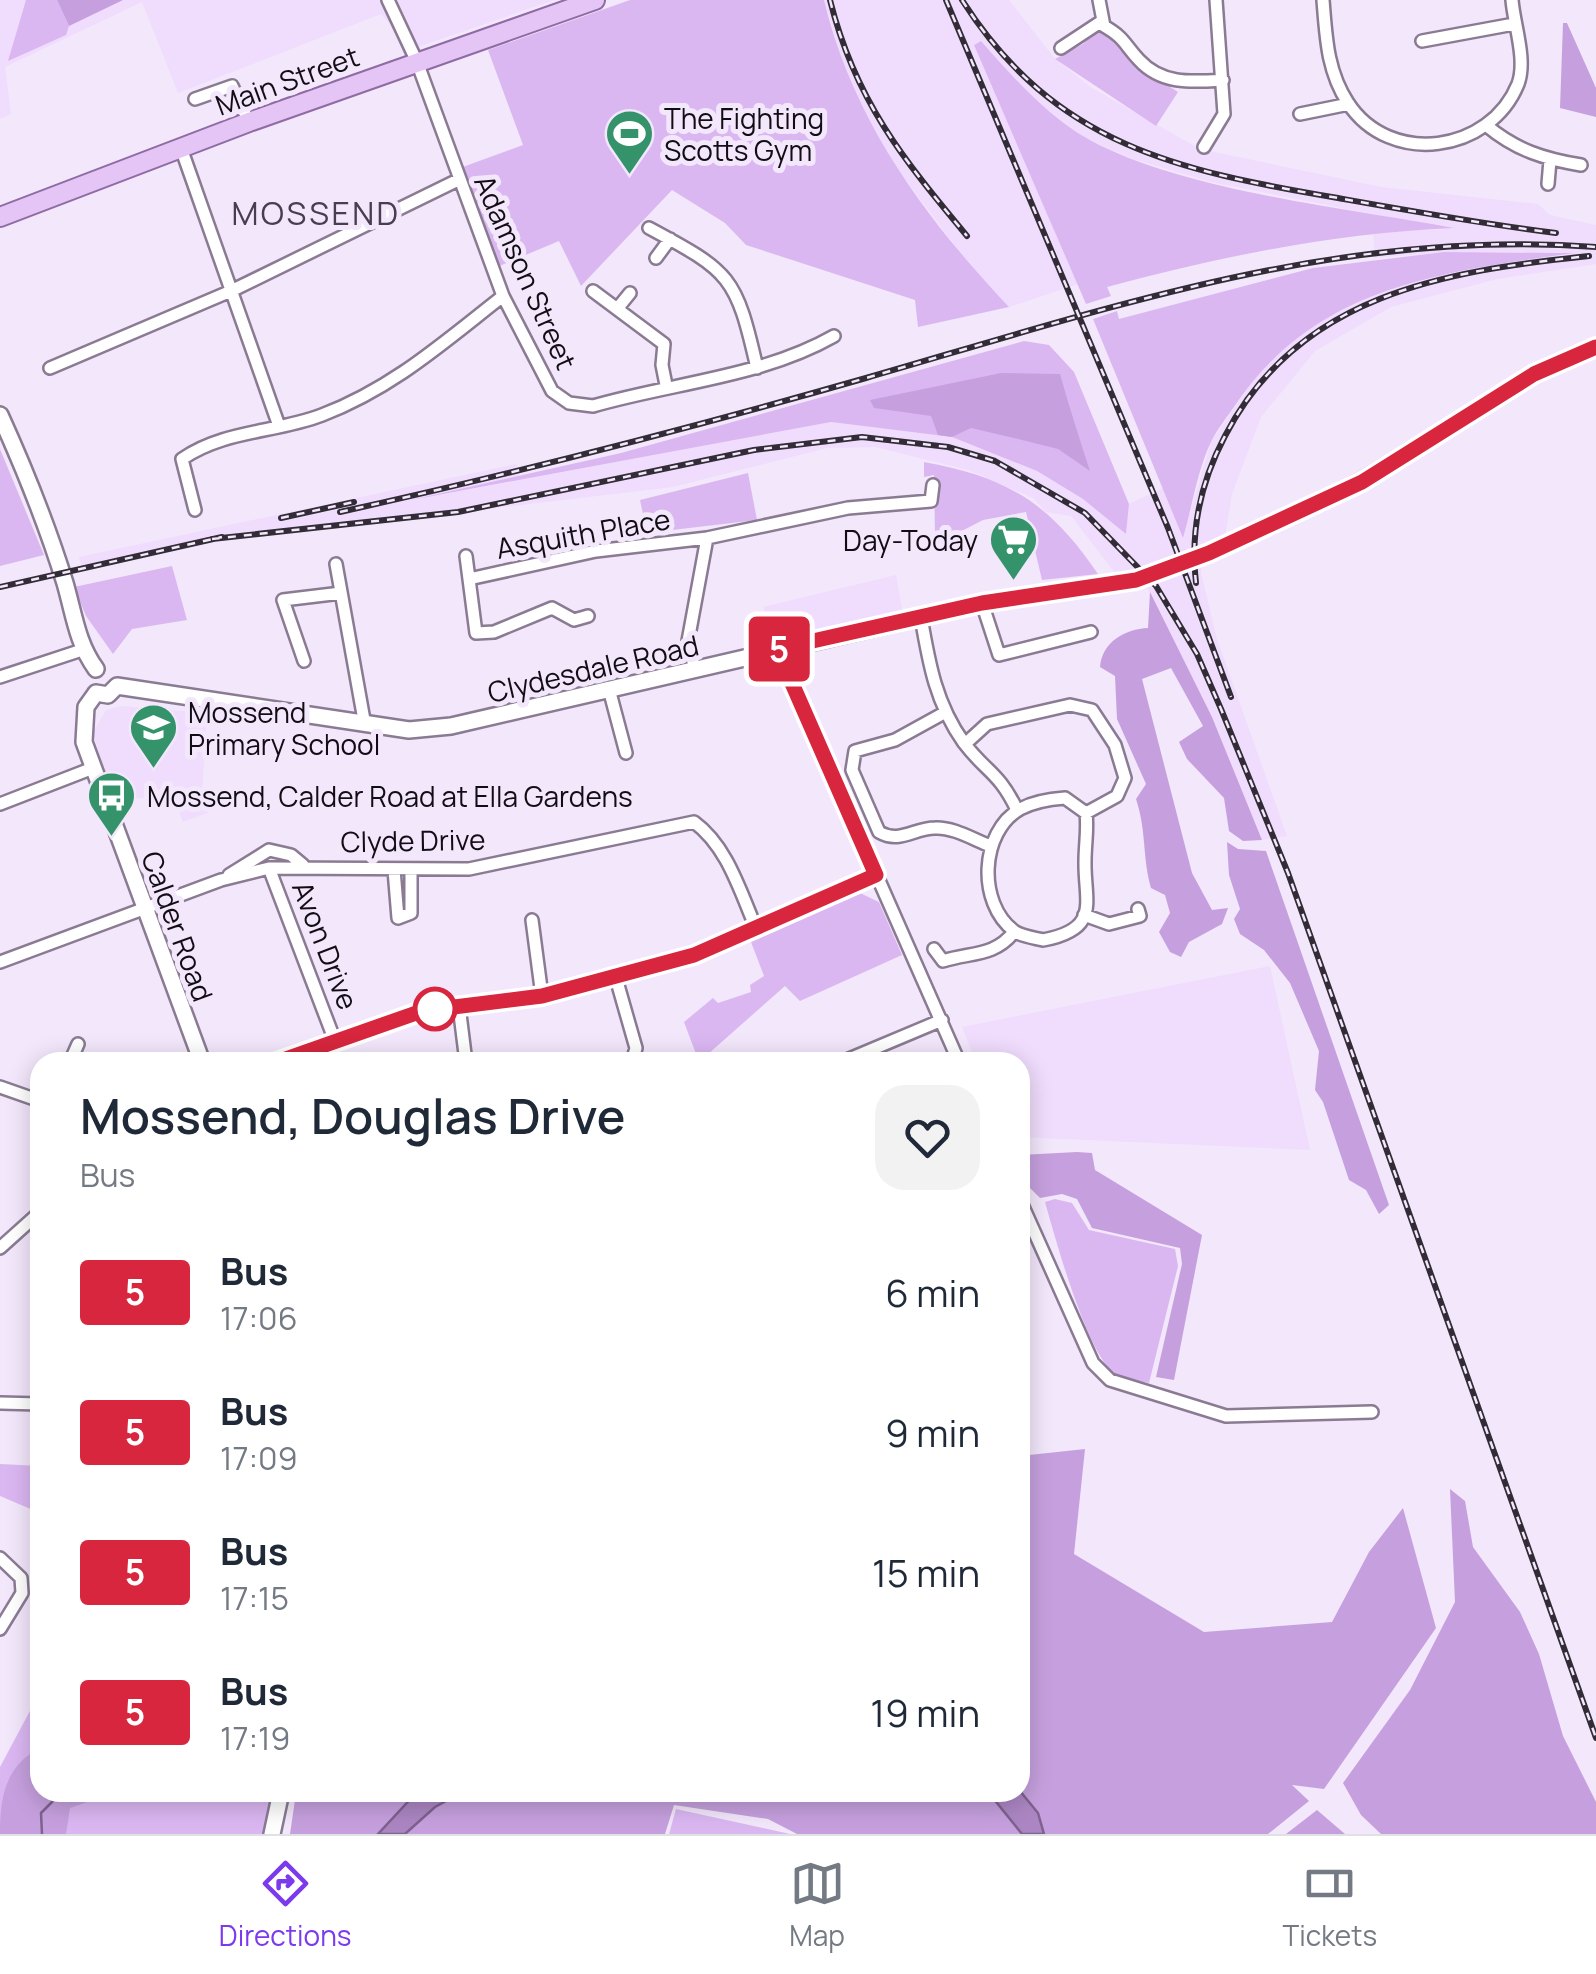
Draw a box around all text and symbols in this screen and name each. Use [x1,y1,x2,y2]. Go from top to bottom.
street label: Main Street [210,36,364,124]
place label: The Fighting Scotts Gym [664,99,824,169]
sports icon: The Fighting Scotts Gym [603,108,655,176]
street label: Adamson Street [466,169,586,375]
district label: MOSSEND [231,191,401,235]
street label: Asquith Place [493,499,673,567]
supermarket icon: Day-Today [987,514,1039,582]
place label: Day-Today [843,521,978,559]
line badge: 5 [746,616,812,682]
street label: Clydesdale Road [484,625,702,711]
text: 5 [769,625,789,673]
place label: Mossend Primary School [188,693,380,763]
school or university icon: Mossend Primary School [127,702,179,770]
bus stop icon: Mossend, Calder Road at Ella Gardens [86,770,138,838]
place label: Mossend, Calder Road at Ella Gardens [147,777,633,815]
street label: Clyde Drive [340,820,486,860]
street label: Calder Road [133,846,223,1006]
street label: Avon Drive [284,875,368,1015]
unlabelled marker [414,988,456,1030]
text: Mossend, Douglas Drive [80,1083,625,1148]
button: heart [875,1085,980,1190]
text: Bus [80,1153,135,1197]
text: Bus [220,1244,288,1296]
text: 6 min [885,1266,980,1318]
text: 5 [125,1268,145,1316]
text: 17:06 [220,1296,298,1340]
text: Bus [220,1384,288,1436]
text: 9 min [885,1406,980,1458]
text: 5 [125,1408,145,1456]
text: 17:09 [220,1436,298,1480]
text: Bus [220,1524,288,1576]
text: 15 min [872,1546,980,1598]
text: 5 [125,1548,145,1596]
text: 17:15 [220,1576,289,1620]
text: Bus [220,1664,288,1716]
text: 19 min [870,1686,980,1738]
text: 5 [125,1688,145,1736]
text: 17:19 [220,1716,290,1760]
tab: Directions [219,1856,352,1954]
tab: Map [789,1856,845,1954]
tab: Tickets [1283,1856,1377,1954]

